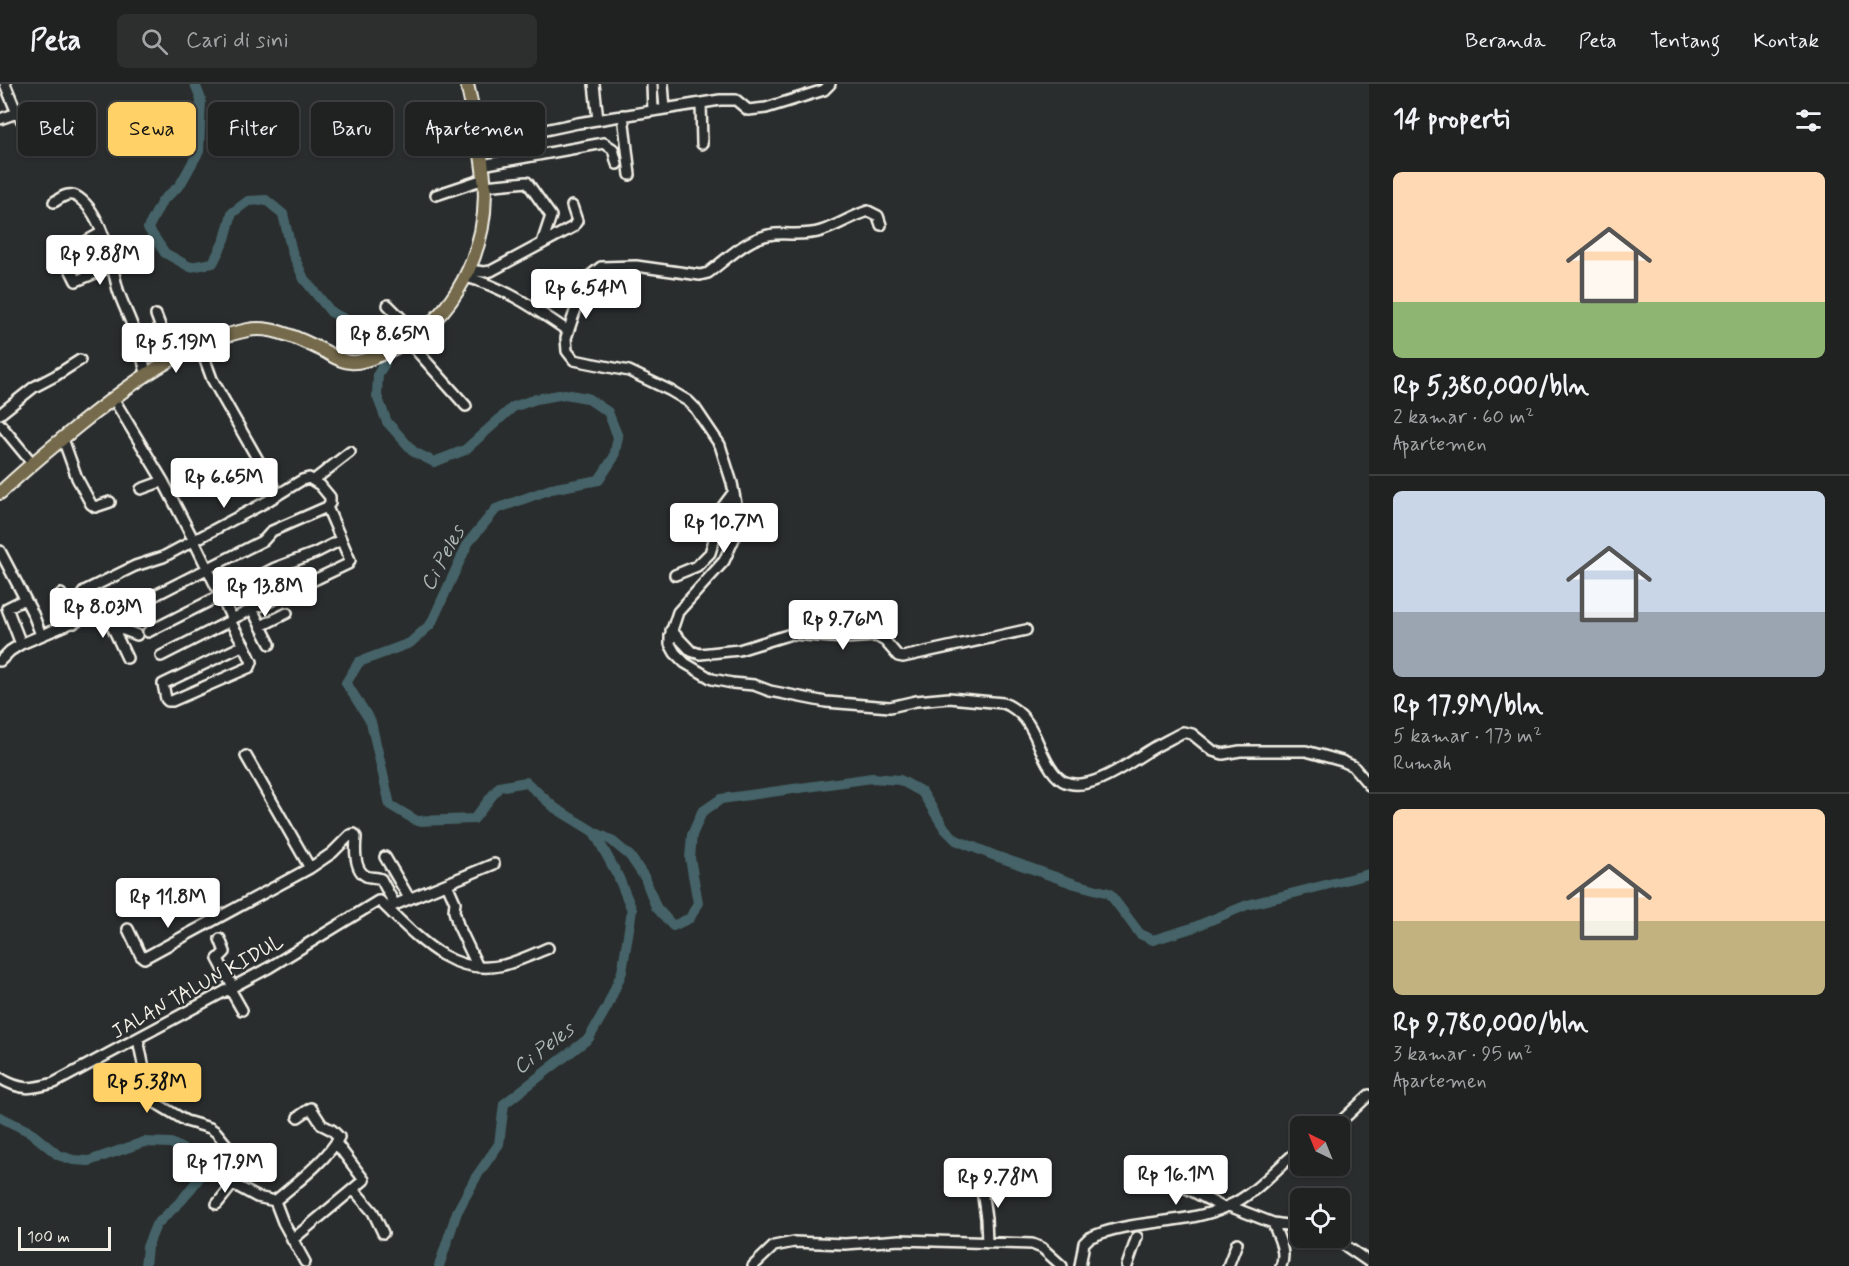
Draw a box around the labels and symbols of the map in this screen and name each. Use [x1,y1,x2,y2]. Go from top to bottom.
pin: Rp 9.88M [38,235,162,286]
pin: Rp 6.54M [524,269,648,320]
pin: Rp 8.65M [328,315,452,366]
pin: Rp 5.19M [114,323,238,374]
pin: Rp 6.65M [162,458,286,509]
pin: Rp 10.7M [662,503,786,554]
water label: Ci Peles [414,519,473,596]
pin: Rp 13.8M [203,567,327,618]
pin: Rp 8.03M [41,588,165,639]
pin: Rp 9.76M [781,600,905,651]
pin: Rp 11.8M [106,878,230,929]
street label: JALAN TALUN KIDUL [107,929,289,1046]
water label: Ci Peles [507,1015,581,1081]
pin: Rp 5.38M [85,1063,209,1114]
north arrow [1290,1116,1350,1176]
pin: Rp 17.9M [163,1143,287,1194]
pin: Rp 16.1M [1114,1155,1238,1206]
pin: Rp 9.78M [936,1158,1060,1209]
scale bar [18,1224,111,1252]

